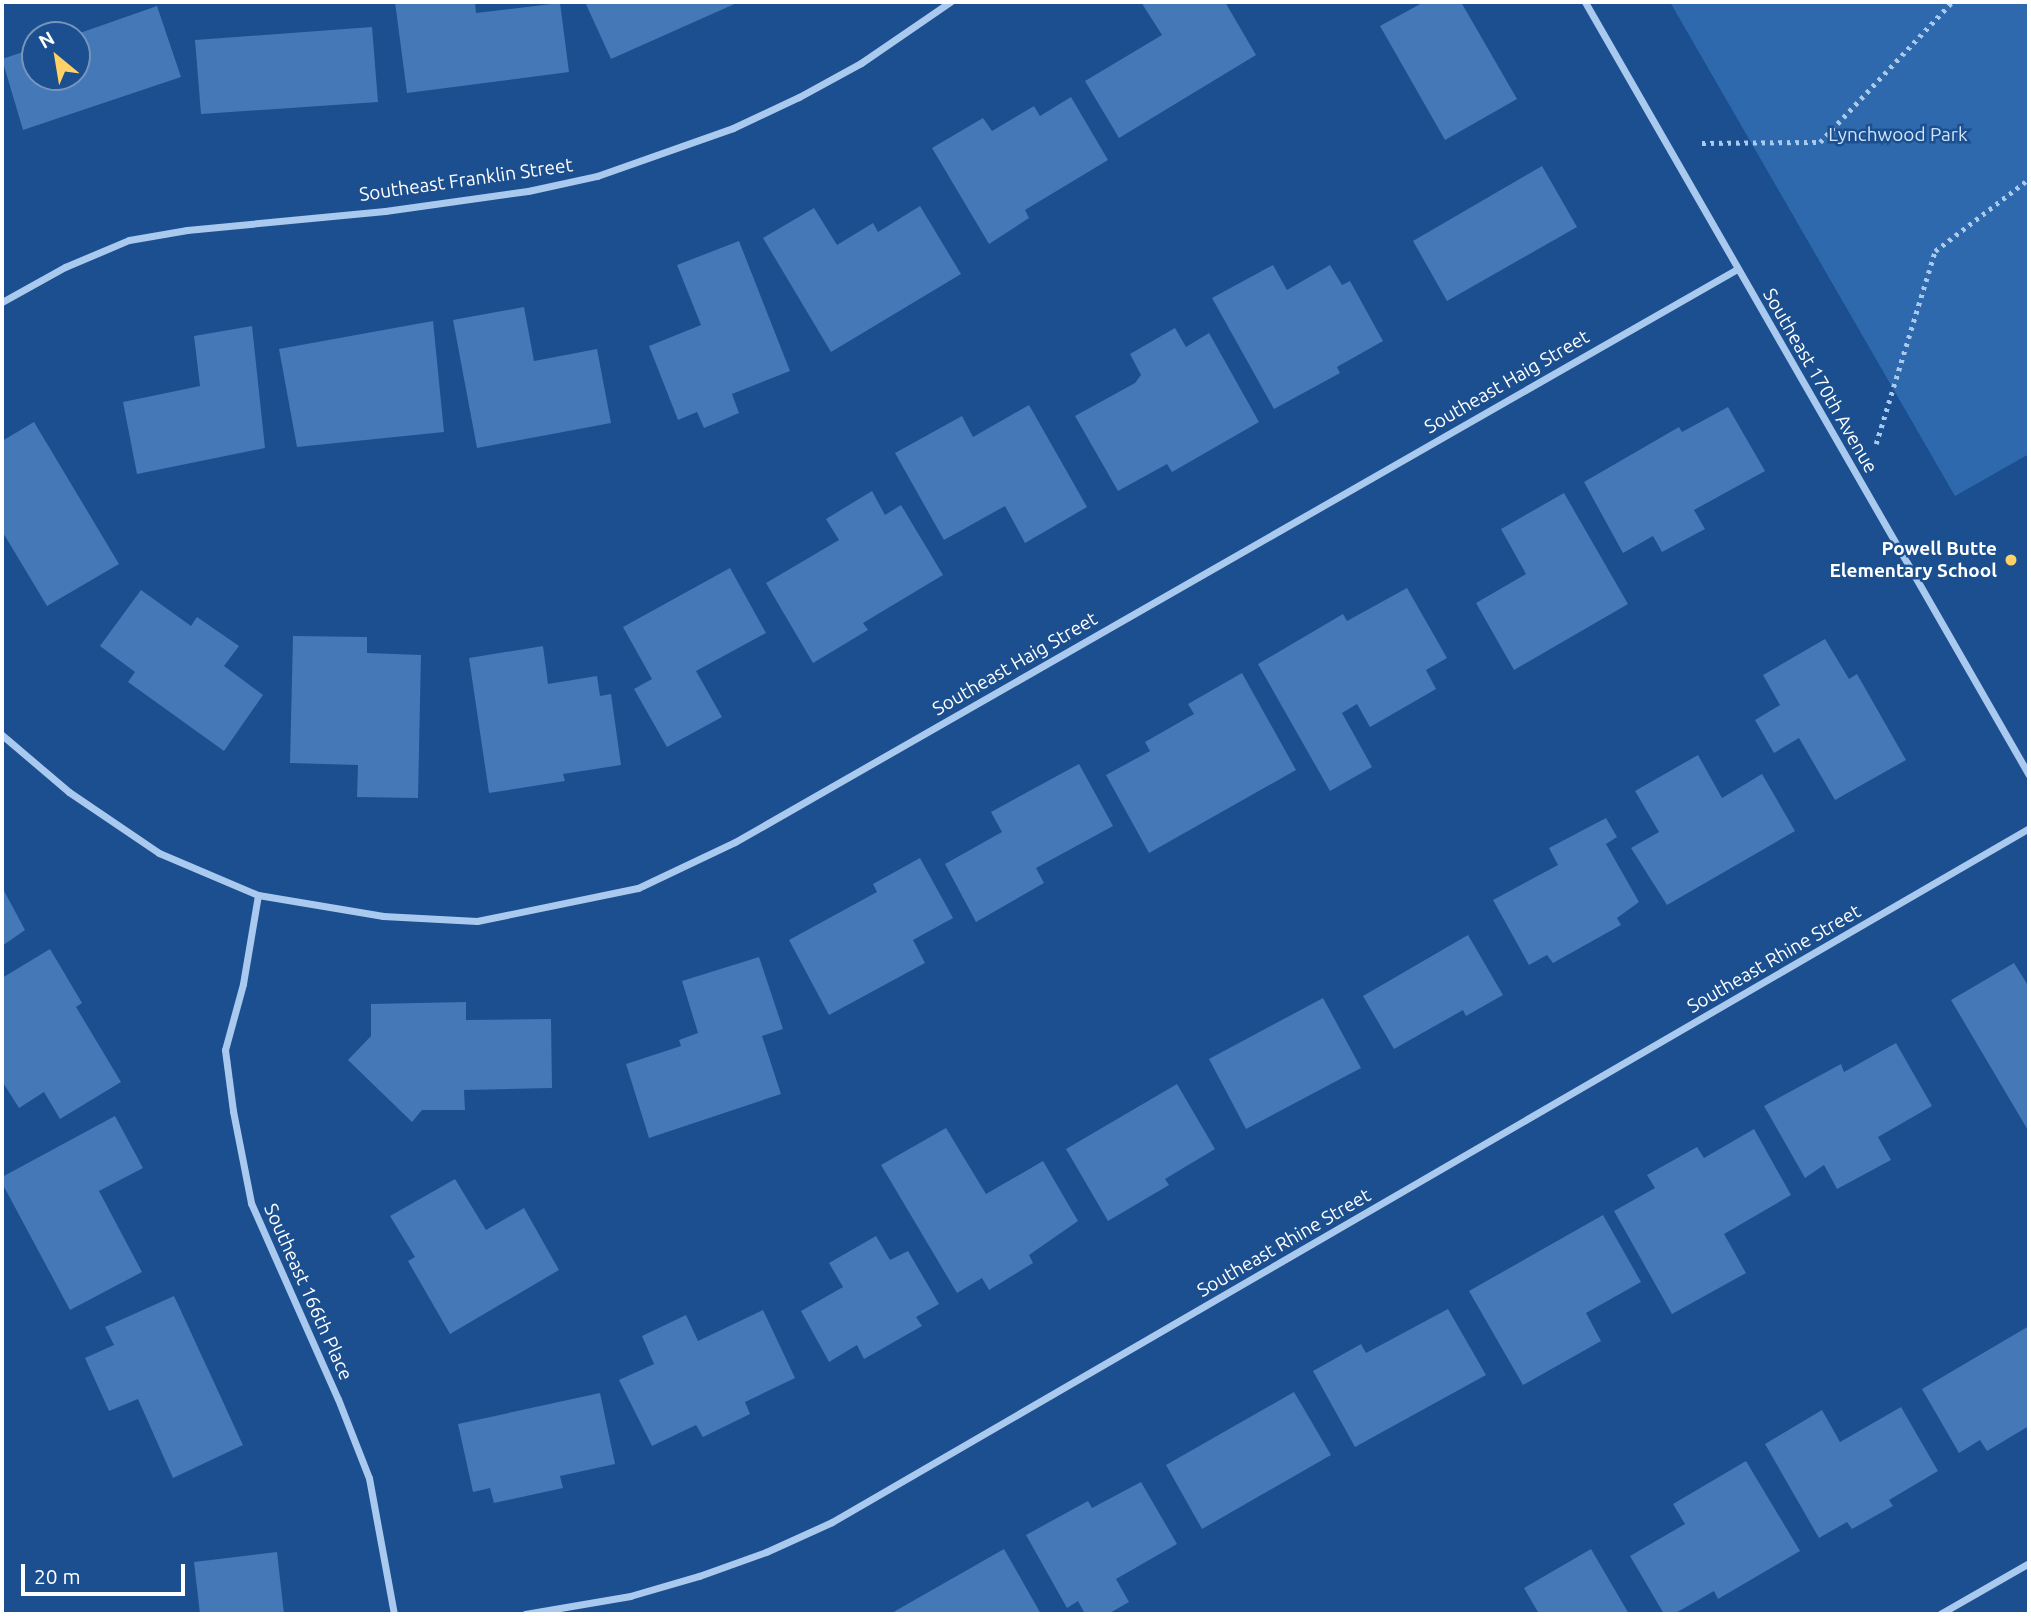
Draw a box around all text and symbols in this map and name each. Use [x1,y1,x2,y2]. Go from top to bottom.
north arrow [21,21,91,91]
text: N [35,26,58,53]
park label: Lynchwood Park [1828,124,1968,146]
street label: Southeast Franklin Street [358,154,574,206]
street label: Southeast 170th Avenue [1758,285,1882,477]
street label: Southeast Haig Street [1421,326,1593,438]
place label: Powell Butte Elementary School [1830,538,1997,582]
marker: Powell Butte Elementary School [2003,552,2019,568]
street label: Southeast Haig Street [929,608,1101,720]
street label: Southeast Rhine Street [1683,900,1865,1018]
street label: Southeast Rhine Street [1193,1184,1375,1302]
street label: Southeast 166th Place [259,1200,357,1384]
scale bar [24,1550,189,1594]
text: 20 m [34,1564,81,1588]

